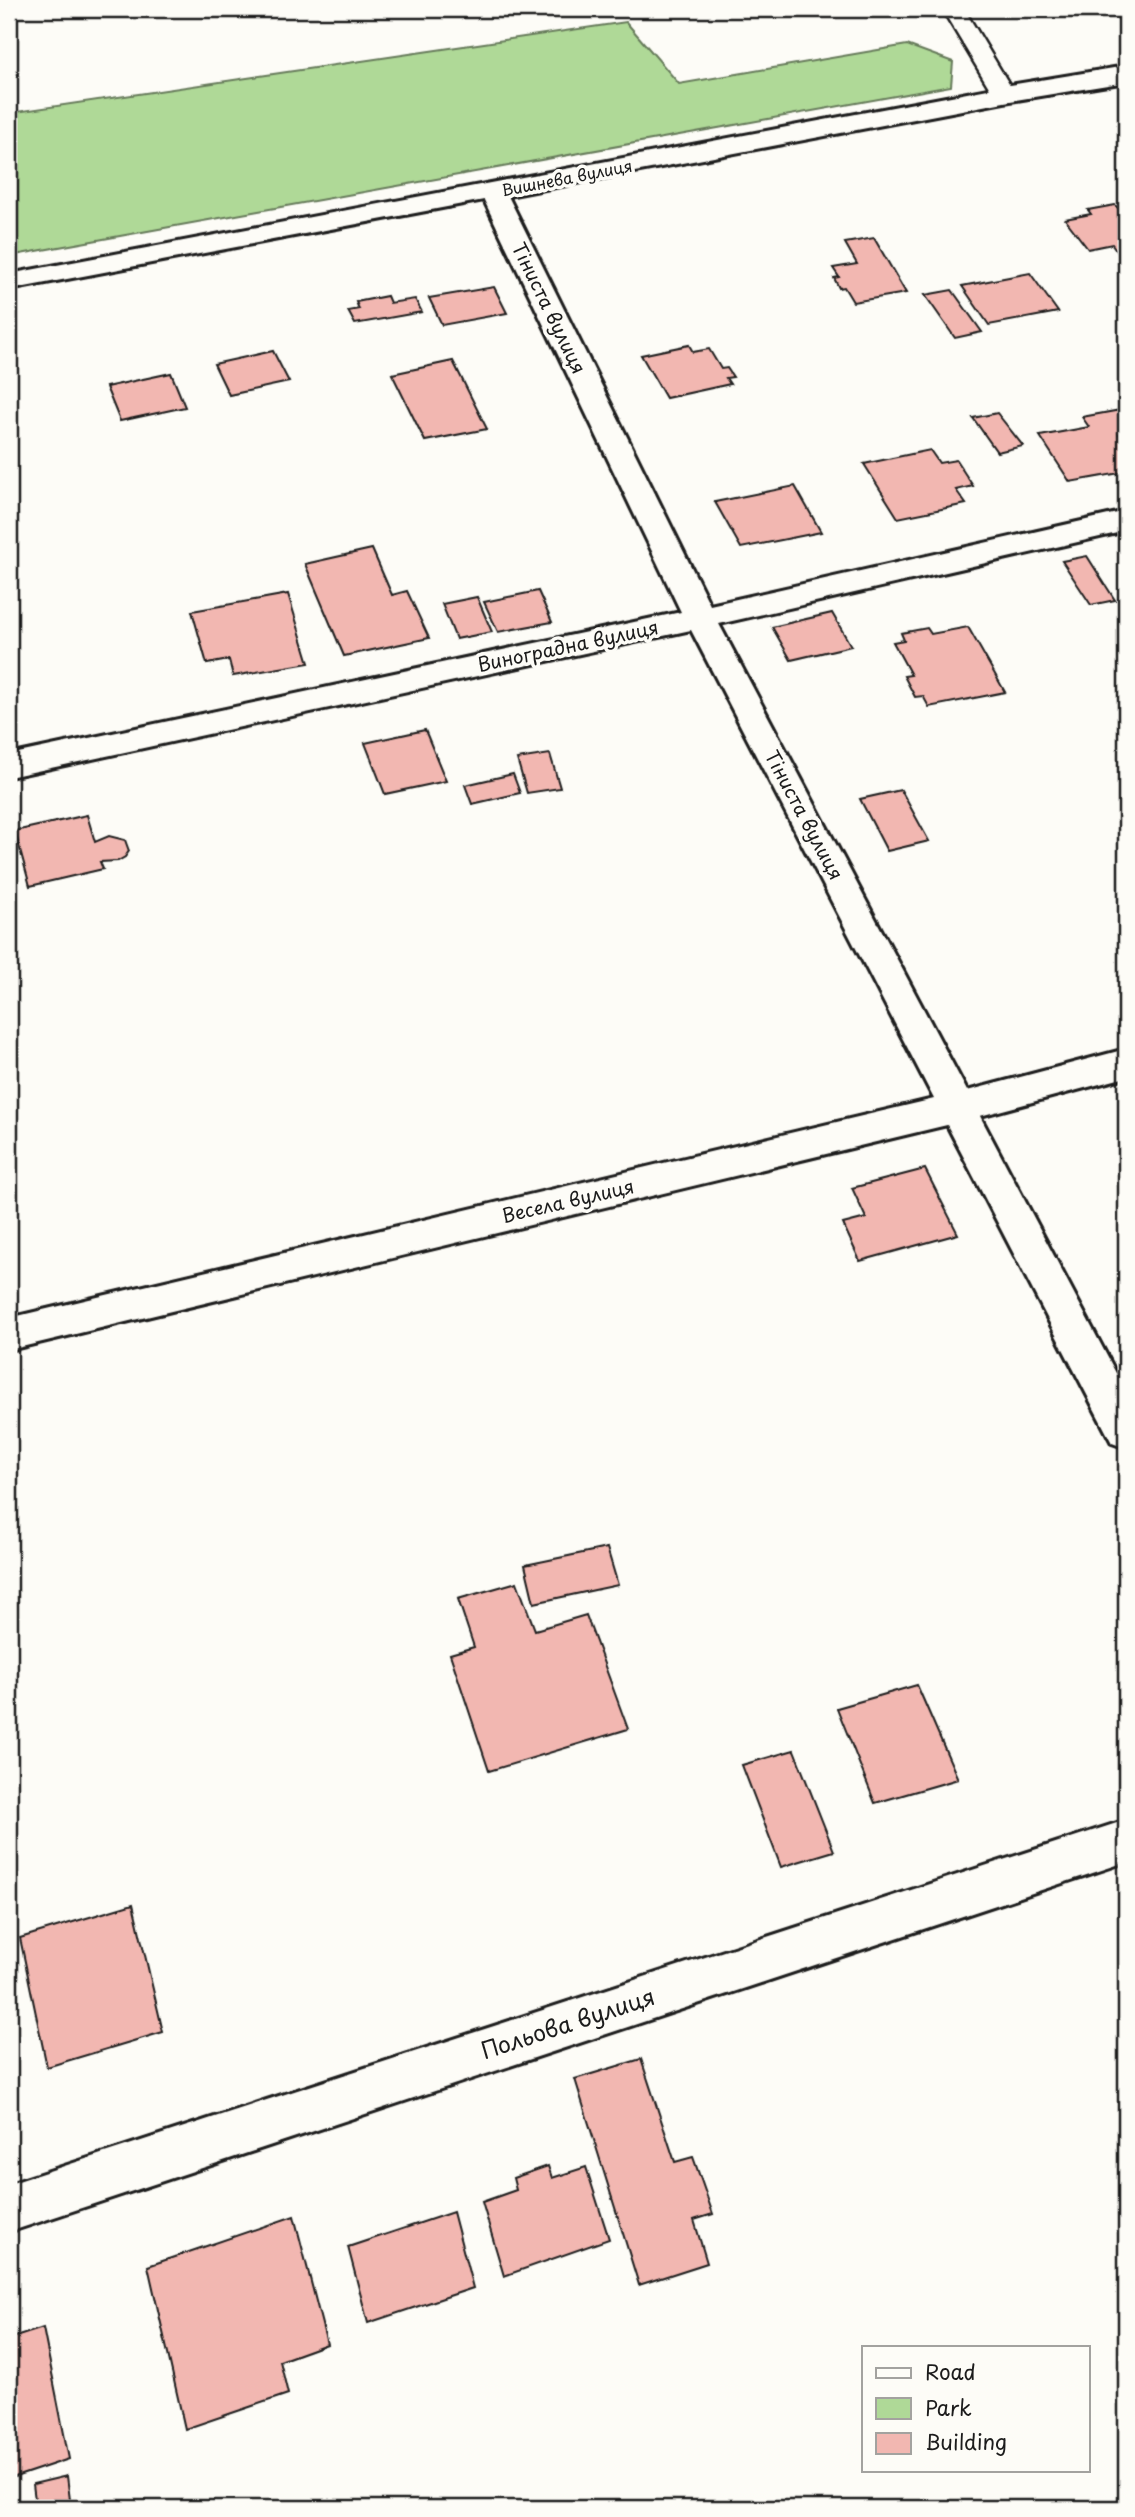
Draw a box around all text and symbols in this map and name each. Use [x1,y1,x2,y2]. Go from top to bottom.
street label: Вишнева вулиця [499,153,634,201]
street label: Тіниста вулиця [506,237,594,378]
street label: Виноградна вулиця [475,612,661,678]
street label: Тіниста вулиця [759,745,851,884]
street label: Весела вулиця [499,1171,637,1229]
street label: Польова вулиця [476,1978,659,2067]
legend [862,2346,1090,2472]
text: Road [925,2355,976,2387]
text: Park [925,2391,972,2423]
text: Building [925,2425,1007,2457]

